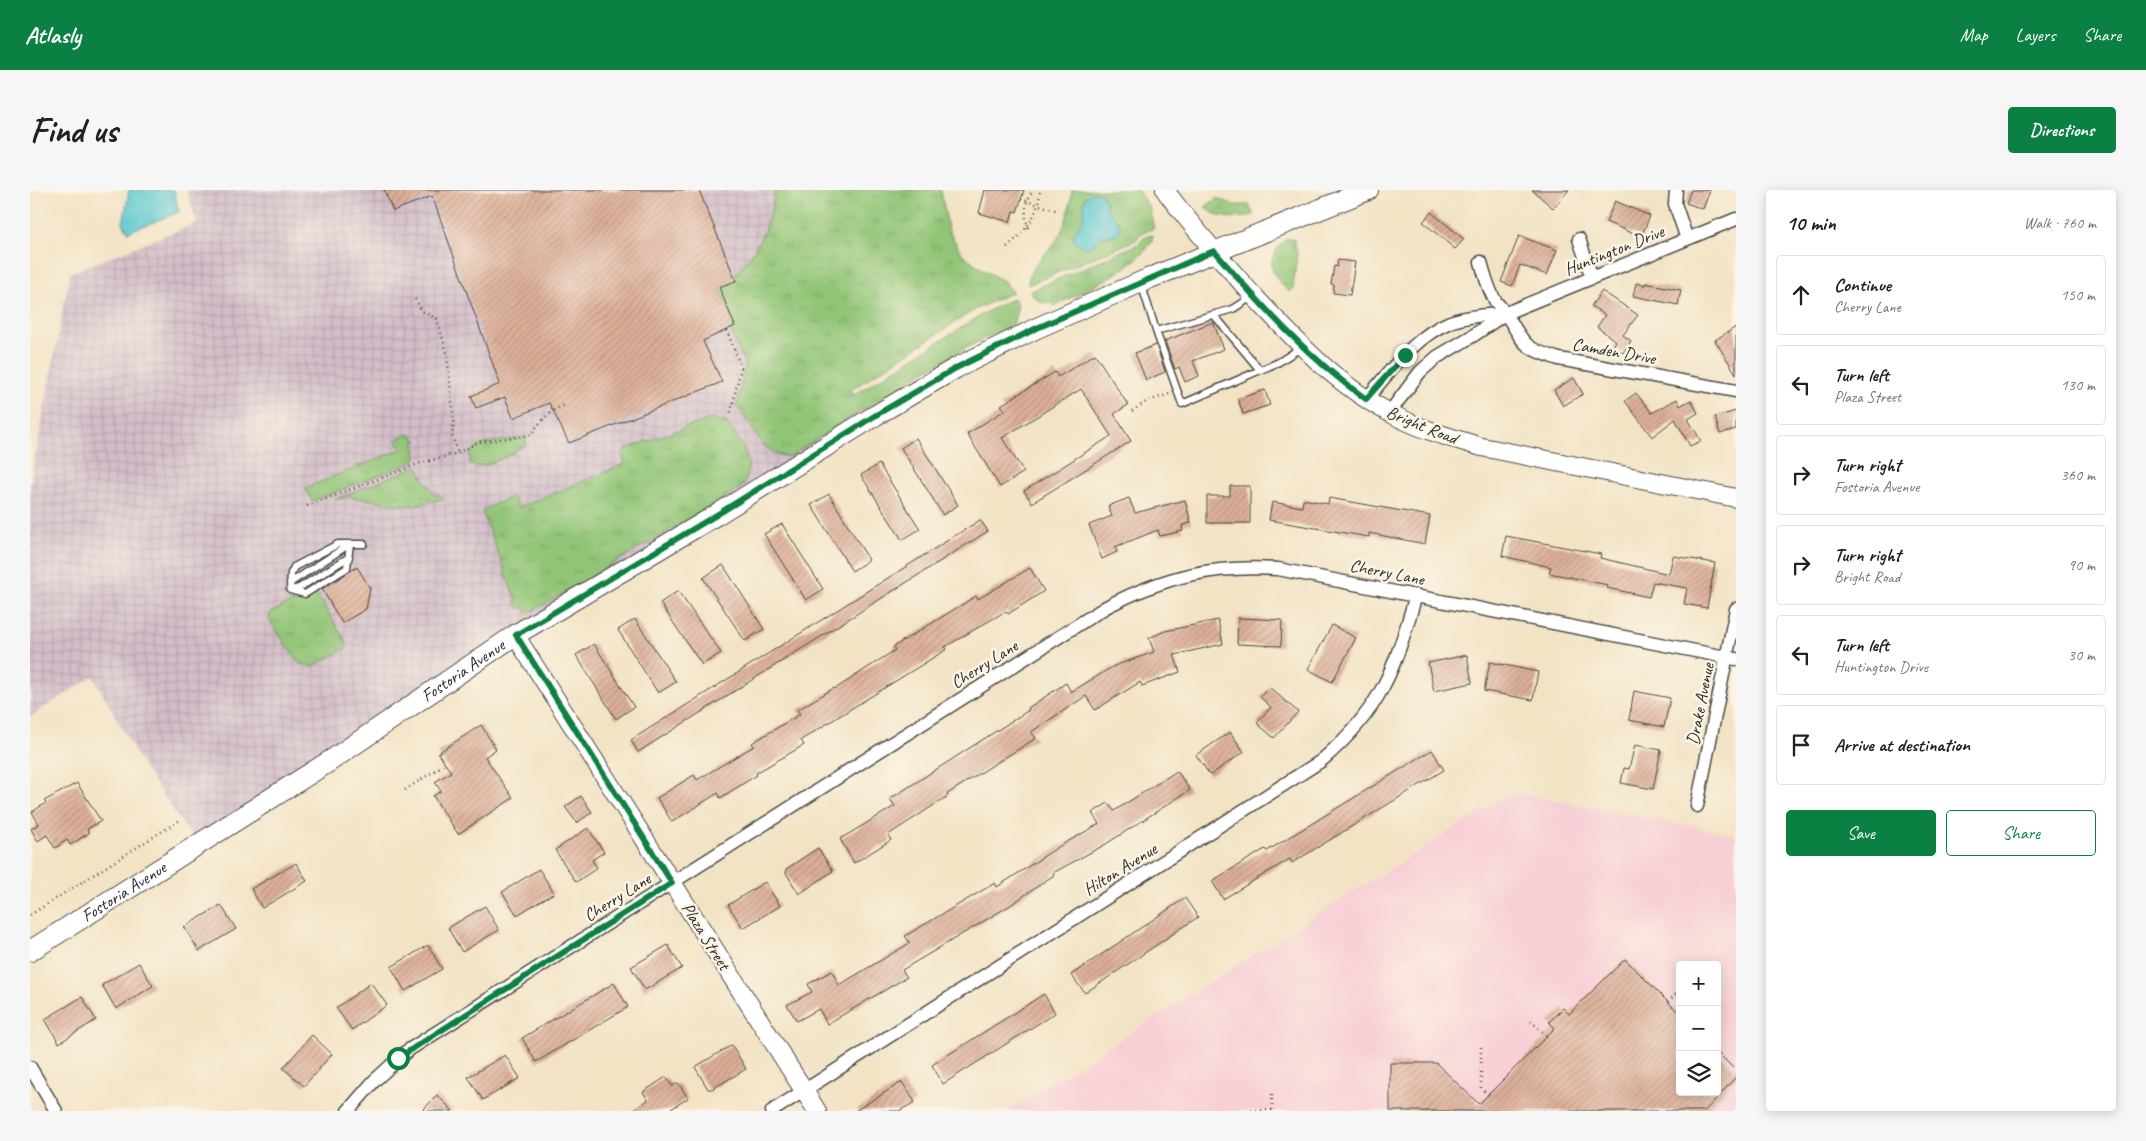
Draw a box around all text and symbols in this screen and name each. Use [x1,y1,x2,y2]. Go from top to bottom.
text: Atlasly [25,20,81,50]
text: Map [1960,24,1988,46]
text: Layers [2016,24,2055,46]
text: Share [2083,24,2121,46]
button: Directions [2008,107,2116,153]
text: Find us [30,108,117,153]
text: 10 min [1786,210,1836,236]
text: Walk · 760 m [2024,213,2096,233]
street label: Huntington Drive [1561,220,1668,280]
text: Continue [1834,273,1891,297]
icon: ahead [1787,281,1815,309]
text: 150 m [2061,285,2095,305]
text: Cherry Lane [1834,297,1901,317]
street label: Camden Drive [1571,333,1658,369]
route end [1394,344,1417,367]
text: Turn left [1834,363,1889,387]
icon: left [1787,371,1815,399]
text: 130 m [2061,375,2095,395]
text: Plaza Street [1834,387,1901,407]
street label: Bright Road [1383,401,1463,450]
text: Turn right [1834,453,1901,477]
icon: right [1787,461,1815,489]
text: 360 m [2061,465,2095,485]
text: Fostoria Avenue [1834,477,1919,497]
text: Turn right [1834,543,1901,567]
icon: right [1787,551,1815,579]
street label: Cherry Lane [1348,554,1427,590]
text: 90 m [2068,555,2095,575]
text: Bright Road [1834,567,1900,587]
text: Turn left [1834,633,1889,657]
street label: Fostoria Avenue [417,634,510,707]
street label: Cherry Lane [946,634,1023,693]
icon: left [1787,641,1815,669]
text: 30 m [2068,645,2095,665]
text: Huntington Drive [1834,657,1928,677]
street label: Drake Avenue [1681,660,1719,747]
icon: arrive [1787,731,1815,759]
text: Arrive at destination [1834,733,1970,757]
button: Save [1786,810,1936,856]
button: Share [1946,810,2096,856]
street label: Hilton Avenue [1079,837,1162,900]
street label: Fostoria Avenue [77,856,171,927]
street label: Cherry Lane [579,867,656,926]
street label: Plaza Street [677,898,736,976]
map controls [1676,961,1721,1096]
button: + [1676,961,1721,1006]
button: − [1676,1006,1721,1051]
route start [387,1047,410,1070]
button: layers [1676,1051,1721,1096]

